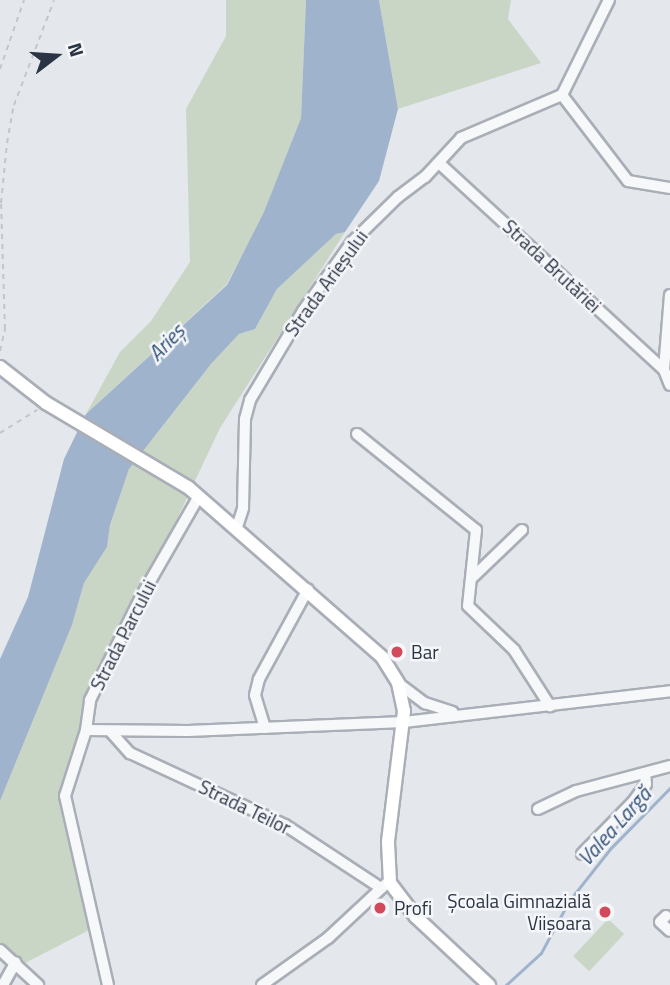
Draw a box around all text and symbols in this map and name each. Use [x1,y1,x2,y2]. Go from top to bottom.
north arrow [21,21,91,91]
text: N [61,39,92,60]
street label: Strada Brutăriei [498,215,606,317]
street label: Strada Arieșului [280,225,372,341]
water label: Arieș [143,318,189,366]
street label: Strada Parcului [85,576,161,694]
place label: Bar [411,641,439,663]
marker: Bar [389,644,405,660]
street label: Strada Teilor [195,775,295,839]
water label: Valea Largă [572,782,656,870]
place label: Şcoala Gimnazială Viişoara [447,890,591,934]
place label: Profi [394,897,432,919]
marker: Profi [372,900,388,916]
marker: Şcoala Gimnazială Viişoara [597,904,613,920]

